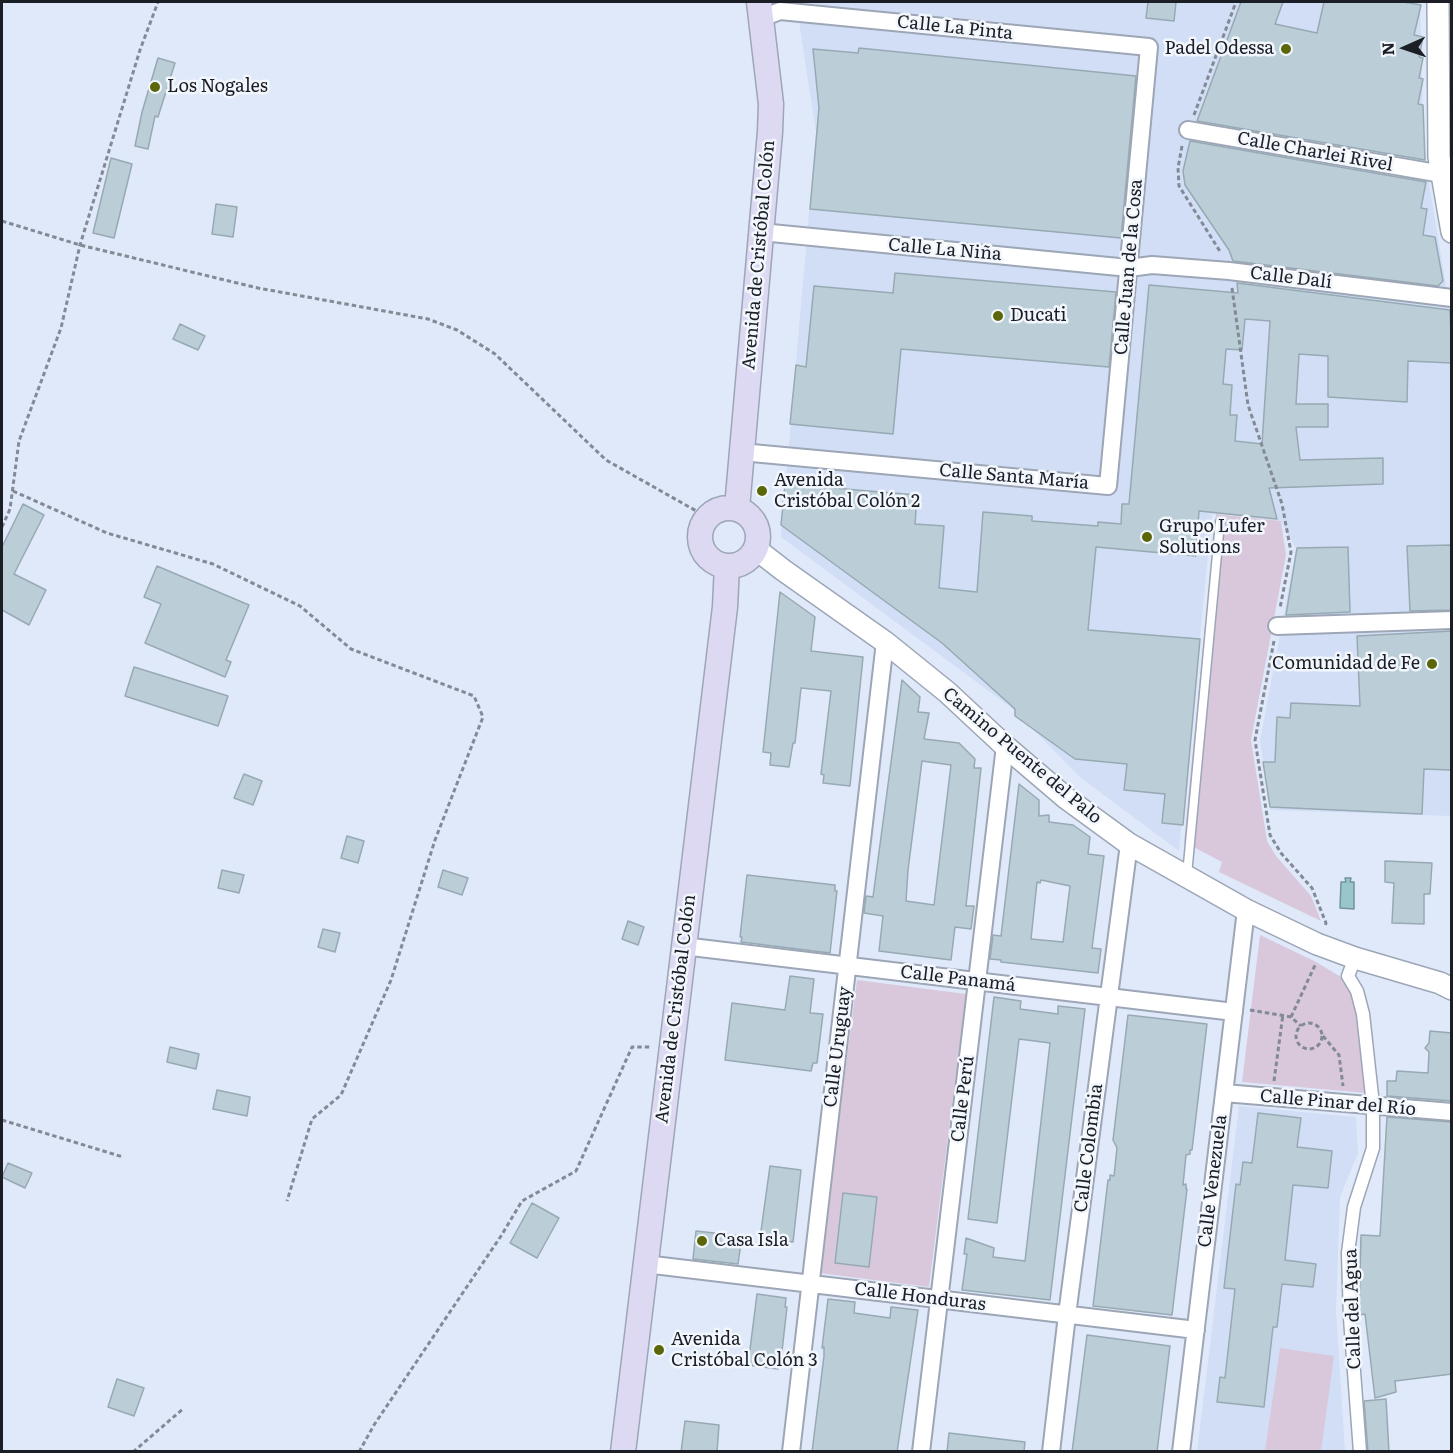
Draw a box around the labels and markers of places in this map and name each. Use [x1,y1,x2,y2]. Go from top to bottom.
place label: Padel Odessa [1164,38,1274,60]
marker: Padel Odessa [1279,42,1293,56]
place label: Los Nogales [167,76,268,98]
marker: Los Nogales [148,80,162,94]
place label: Ducati [1010,305,1067,327]
marker: Ducati [991,309,1005,323]
place label: Avenida Cristóbal Colón 2 [774,470,920,512]
marker: Avenida Cristóbal Colón 2 [755,484,769,498]
place label: Grupo Lufer Solutions [1159,516,1265,558]
marker: Grupo Lufer Solutions [1140,530,1154,544]
place label: Comunidad de Fe [1272,653,1420,675]
marker: Comunidad de Fe [1425,657,1439,671]
place label: Casa Isla [714,1230,789,1252]
marker: Casa Isla [695,1234,709,1248]
place label: Avenida Cristóbal Colón 3 [671,1329,818,1372]
marker: Avenida Cristóbal Colón 3 [652,1343,666,1357]

